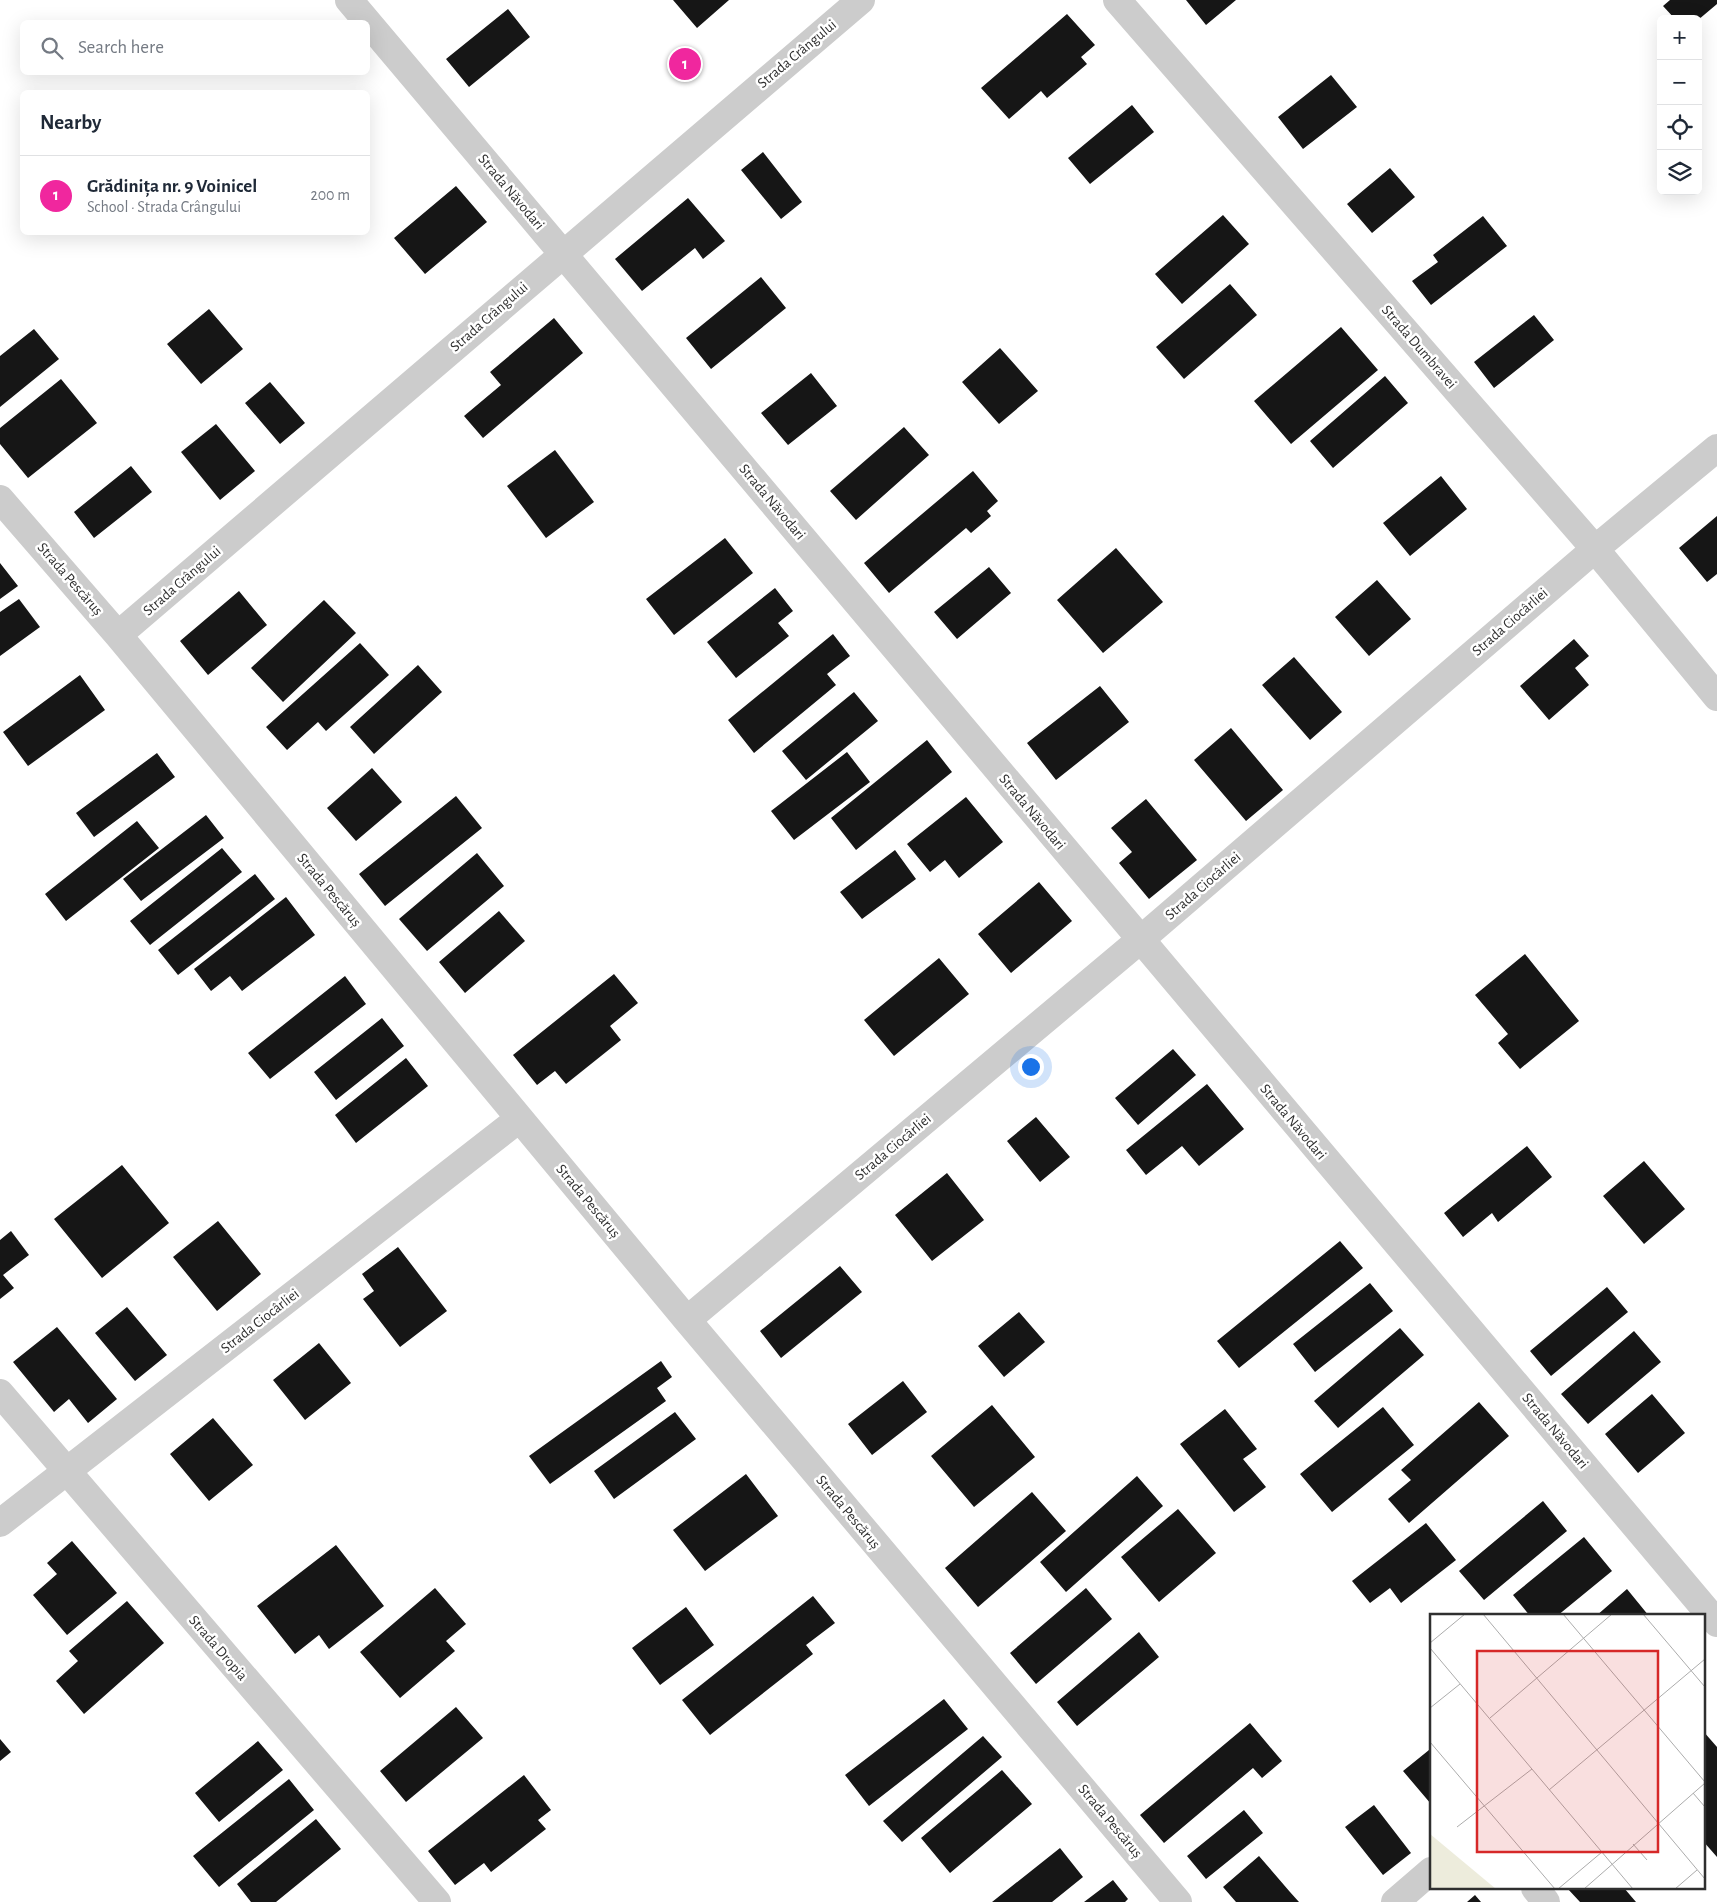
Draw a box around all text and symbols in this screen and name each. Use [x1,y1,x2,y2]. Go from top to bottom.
map controls [1657,15,1702,195]
button: + [1657,15,1702,60]
street label: Strada Crângului [755,17,839,91]
search box [20,20,370,75]
icon: search [38,34,66,62]
text: Search here [78,38,164,57]
pin: 1 [669,45,701,83]
button: − [1657,60,1702,105]
button: locate [1657,105,1702,150]
text: Nearby [40,112,101,133]
button: layers [1657,150,1702,195]
street label: Strada Năvodari [475,151,547,233]
text: Grădinița nr. 9 Voinicel [87,177,257,196]
text: 1 [53,187,59,203]
text: 200 m [310,187,350,203]
text: School · Strada Crângului [87,199,241,215]
street label: Strada Crângului [447,279,531,355]
street label: Strada Dumbravei [1379,302,1459,392]
street label: Strada Năvodari [736,461,808,543]
street label: Strada Pescăruș [34,540,105,619]
street label: Strada Crângului [140,543,224,619]
street label: Strada Ciocârliei [1469,585,1551,659]
street label: Strada Năvodari [996,771,1068,853]
street label: Strada Ciocârliei [1162,849,1244,923]
street label: Strada Pescăruș [293,850,364,930]
your location [1018,1054,1044,1080]
street label: Strada Năvodari [1257,1081,1329,1163]
street label: Strada Ciocârliei [852,1111,934,1183]
street label: Strada Pescăruș [552,1161,623,1241]
street label: Strada Ciocârliei [218,1286,302,1356]
street label: Strada Năvodari [1519,1390,1591,1472]
street label: Strada Pescăruș [812,1472,883,1552]
street label: Strada Dropia [186,1613,250,1683]
inset map [1430,1614,1704,1890]
street label: Strada Pescăruș [1074,1781,1145,1861]

